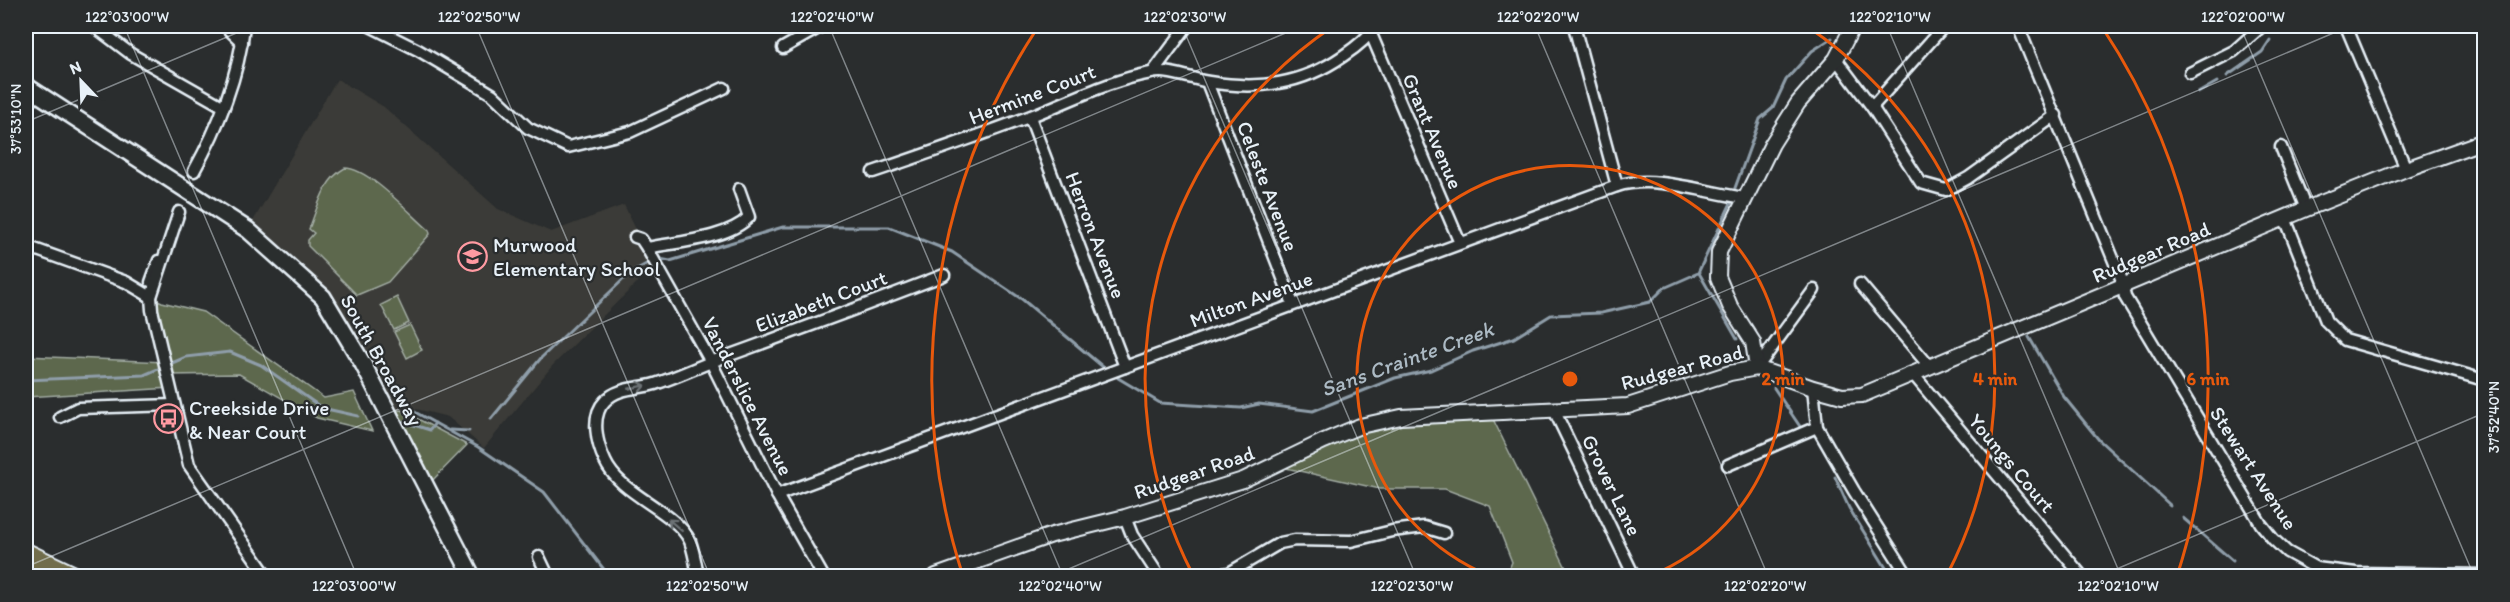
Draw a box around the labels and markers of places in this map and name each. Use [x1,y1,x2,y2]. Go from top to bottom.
place label: Murwood Elementary School [493,232,661,281]
school or university icon: Murwood Elementary School [456,240,488,272]
centre of rings [1560,369,1580,389]
place label: Creekside Drive & Near Court [189,395,329,444]
bus stop icon: Creekside Drive & Near Court [152,403,184,435]

